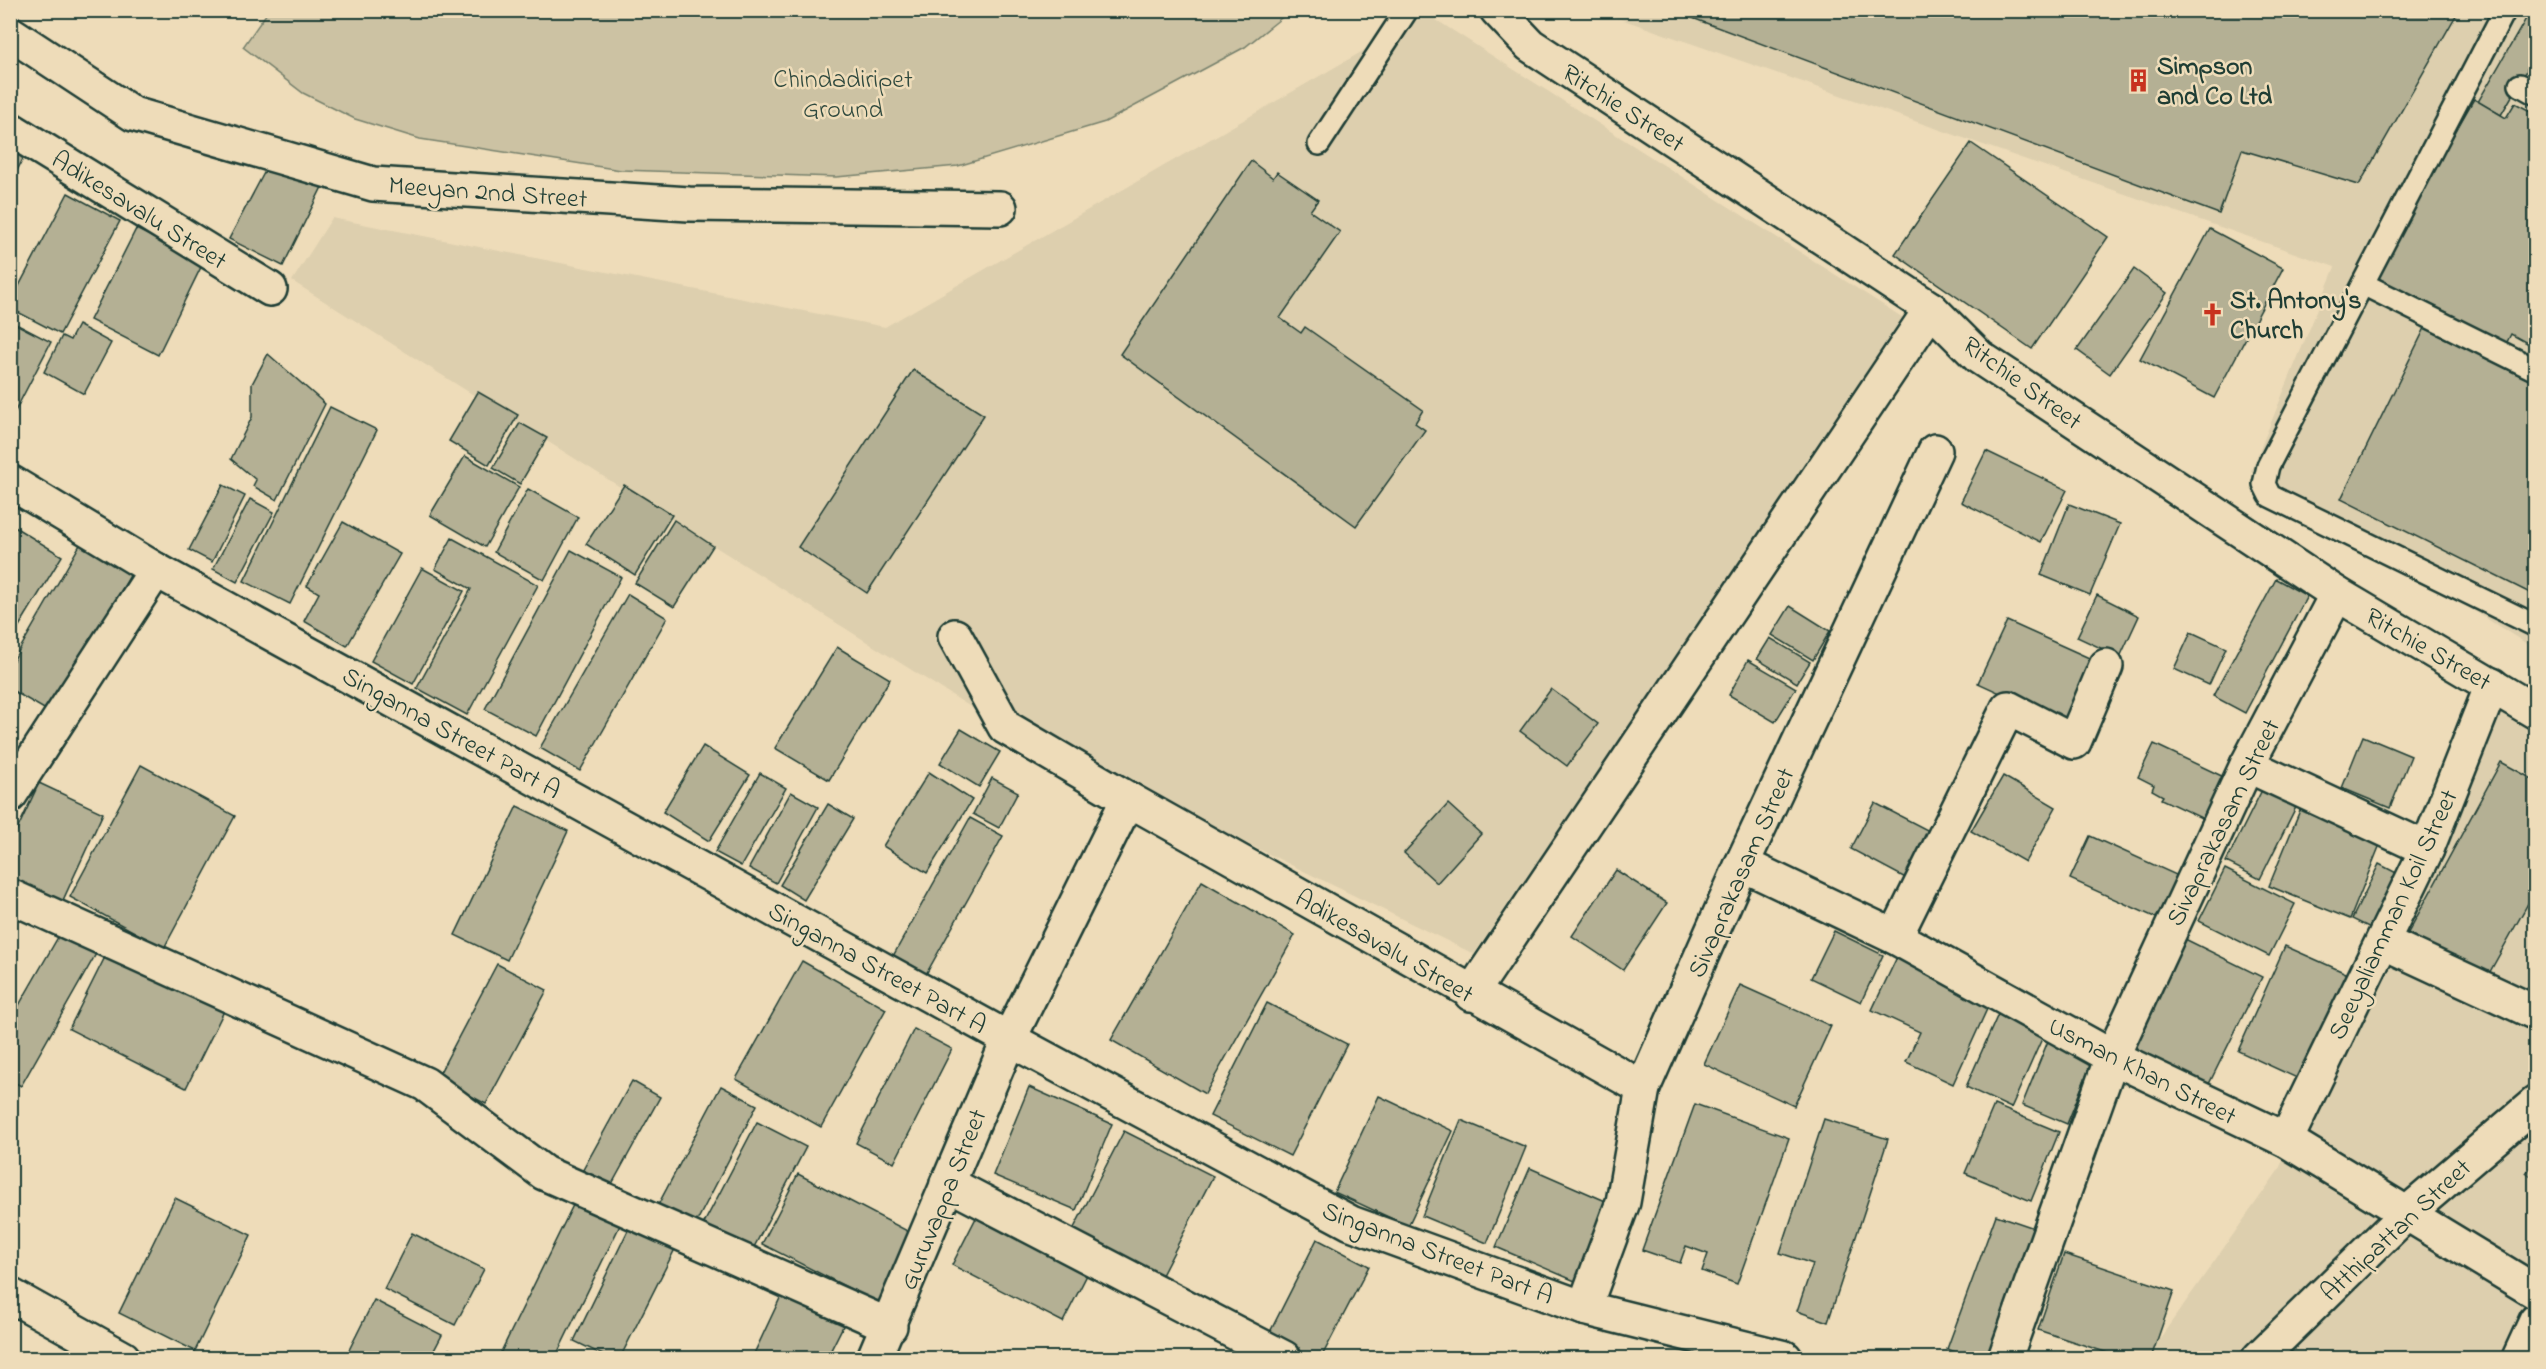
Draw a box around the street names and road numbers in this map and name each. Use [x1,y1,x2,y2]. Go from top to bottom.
street label: Ritchie Street [1553,55,1692,164]
street label: Adikesavalu Street [43,142,234,281]
street label: Meeyan 2nd Street [387,168,589,220]
street label: Ritchie Street [1953,328,2089,441]
street label: Ritchie Street [2357,599,2498,702]
street label: Singanna Street Part A [334,659,567,811]
street label: Sivaprakasam Street [2158,713,2292,933]
street label: Sivaprakasam Street [1679,762,1806,984]
street label: Seeyaliamman Koil Street [2320,784,2470,1047]
street label: Adikesavalu Street [1287,881,1480,1014]
street label: Singanna Street Part A [760,894,993,1046]
street label: Usman Khan Street [2041,1009,2243,1137]
street label: Guruvappa Street [891,1104,999,1296]
street label: Atthipattan Street [2313,1151,2482,1312]
street label: Singanna Street Part A [1316,1193,1558,1316]

